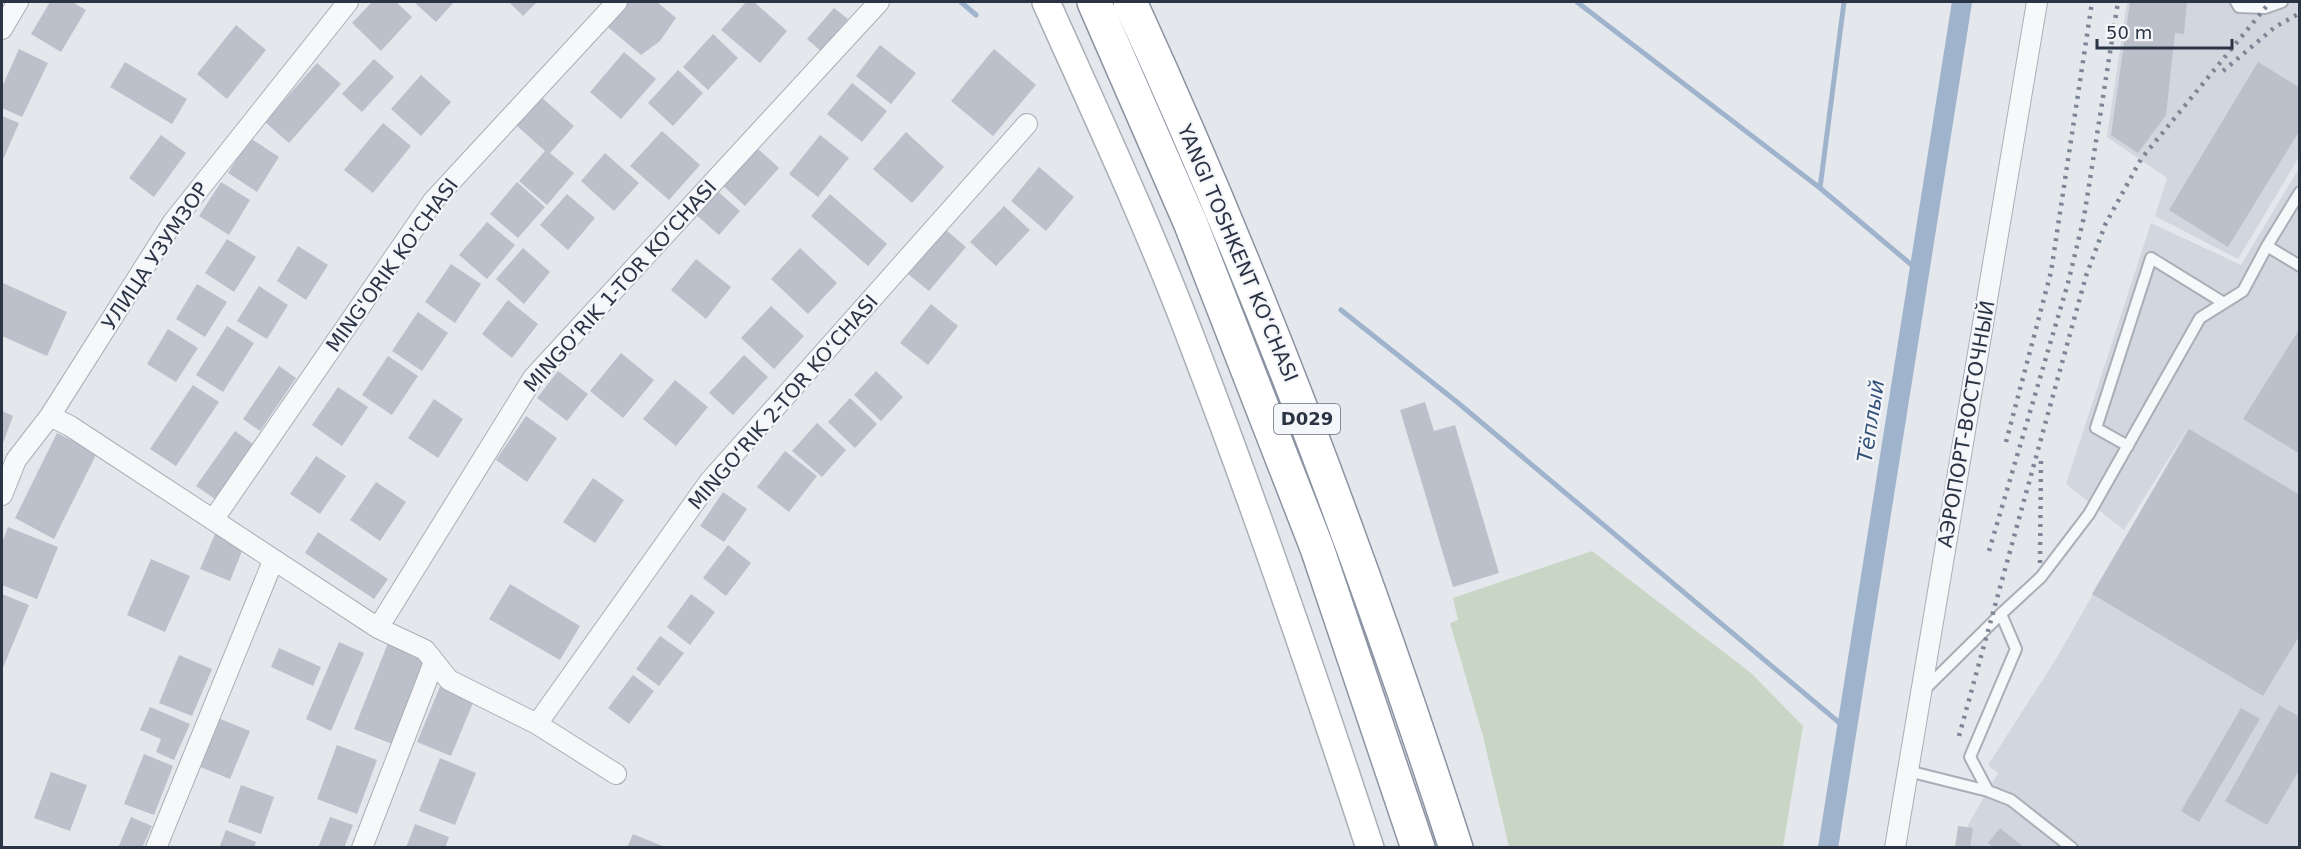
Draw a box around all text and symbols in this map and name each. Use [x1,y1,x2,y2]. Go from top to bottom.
scale bar [2097,12,2232,50]
text: 50 m [2106,22,2152,43]
street label: YANGI TOSHKENT KO‘CHASI [1172,120,1303,385]
street label: MING'ORIK KO'CHASI [321,174,463,356]
street label: MINGO‘RIK 1-TOR KO‘CHASI [519,175,721,397]
street label: УЛИЦА УЗУМЗОР [97,178,213,334]
street label: MINGO‘RIK 2-TOR KO‘CHASI [683,290,883,514]
street label: АЭРОПОРТ-ВОСТОЧНЫЙ [1932,299,2000,549]
water label: Тёплый [1853,378,1889,464]
road number: D029 [1274,404,1340,434]

